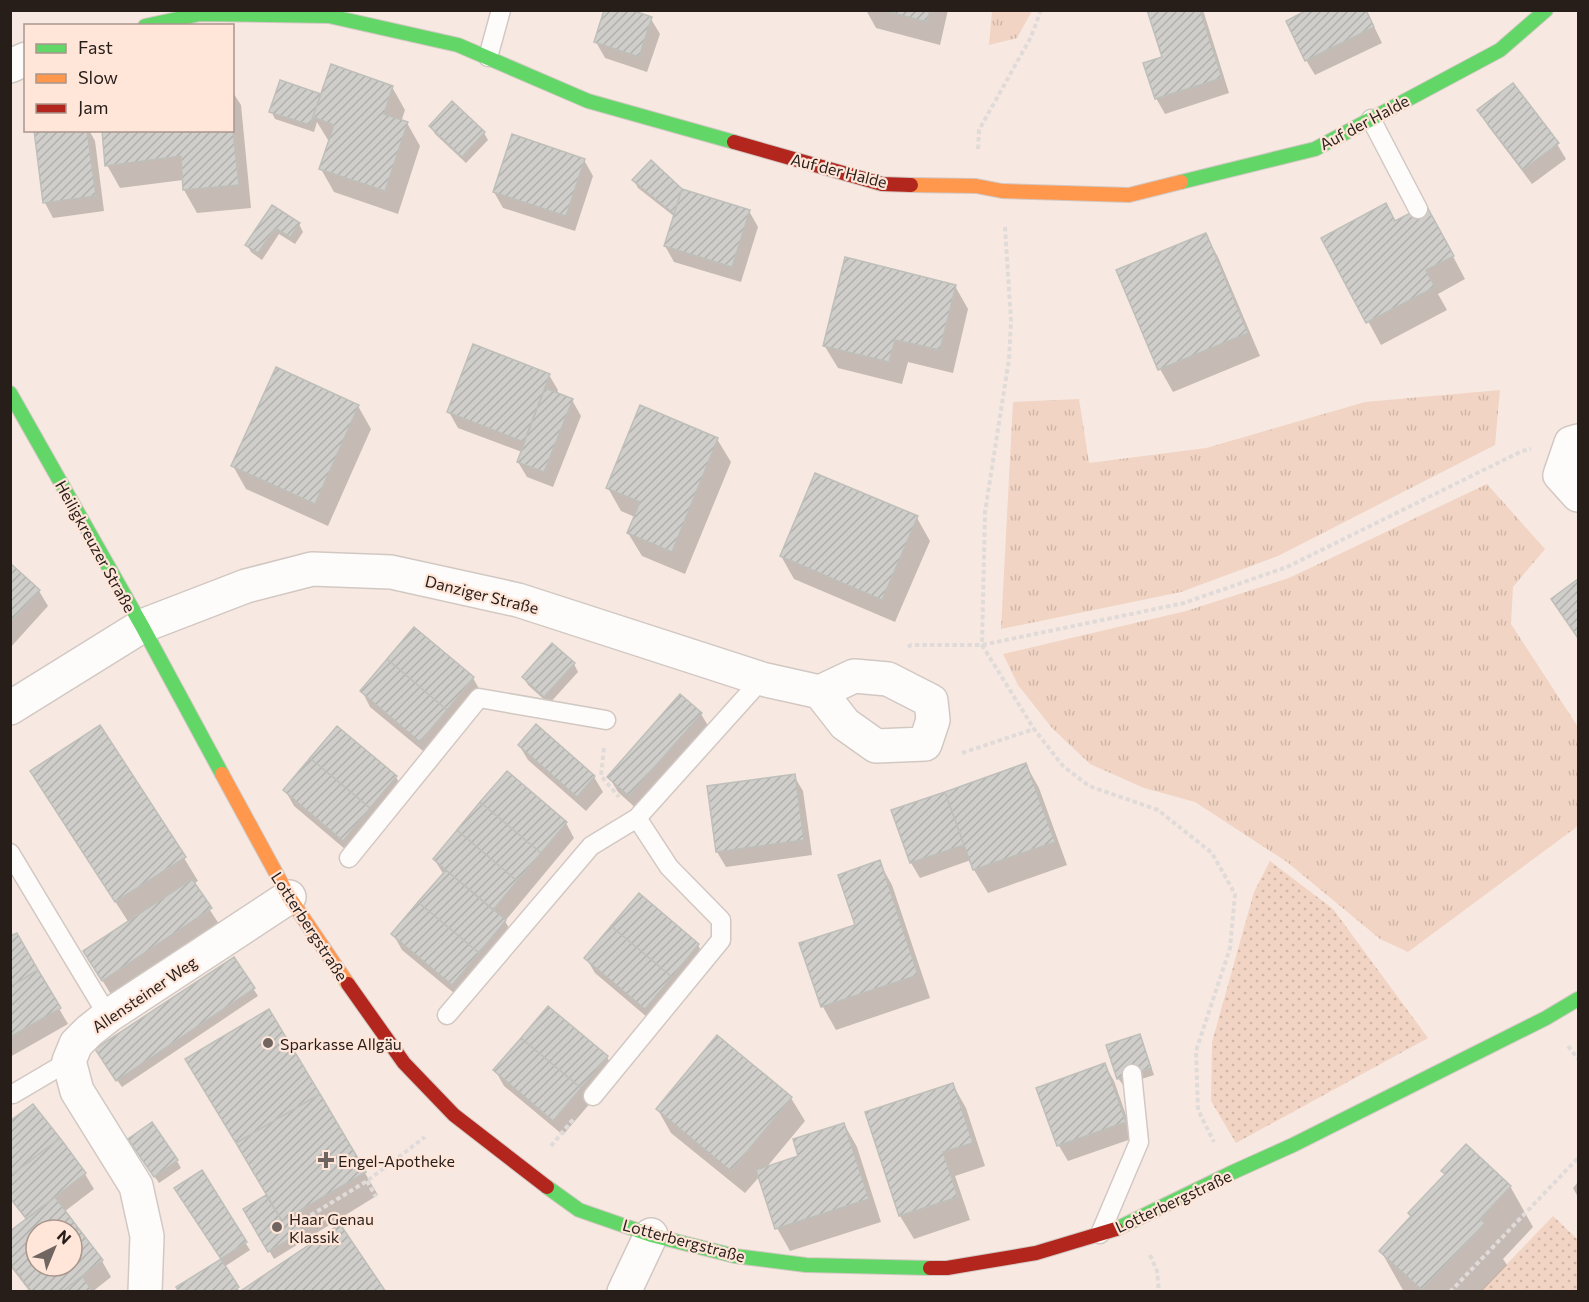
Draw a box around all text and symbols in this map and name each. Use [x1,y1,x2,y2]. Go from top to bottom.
legend [24,24,234,132]
text: Fast [78,36,113,58]
text: Slow [78,66,118,88]
street label: Auf der Halde [1316,91,1412,153]
text: Jam [78,96,108,118]
street label: Auf der Halde [789,149,889,191]
street label: Heiligkreuzer Straße [52,477,140,615]
street label: Danziger Straße [423,571,541,617]
street label: Lotterbergstraße [268,868,352,984]
street label: Allensteiner Weg [88,952,200,1036]
place label: Sparkasse Allgäu [280,1034,402,1053]
marker: Sparkasse Allgäu [261,1036,275,1050]
place label: Engel-Apotheke [338,1151,455,1170]
marker: Engel-Apotheke [319,1153,333,1167]
street label: Lotterbergstraße [1112,1166,1234,1236]
place label: Haar Genau Klassik [289,1209,374,1246]
street label: Lotterbergstraße [621,1215,747,1265]
north arrow [24,1218,84,1278]
marker: Haar Genau Klassik [270,1220,284,1234]
text: N [54,1226,75,1248]

